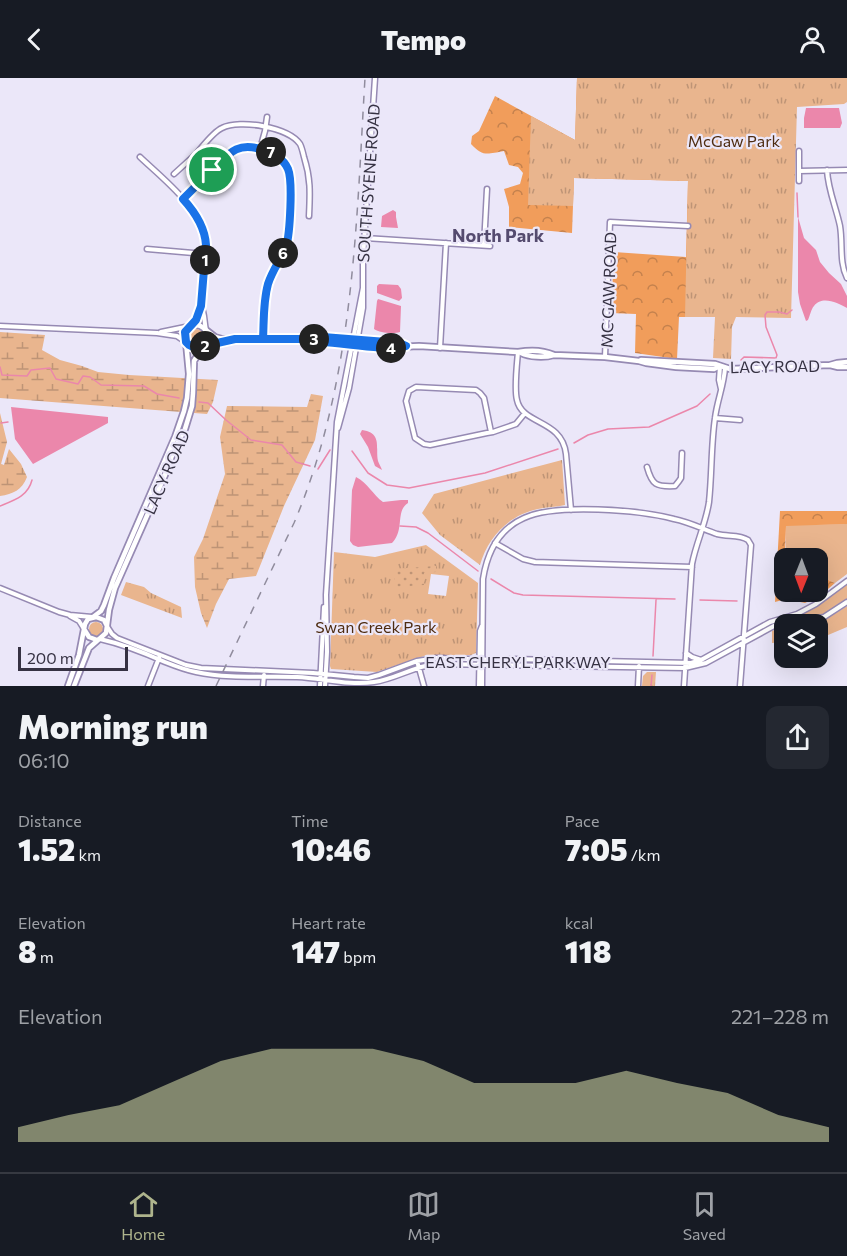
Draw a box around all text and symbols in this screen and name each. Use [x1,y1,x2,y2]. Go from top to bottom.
icon: back [18,23,51,56]
text: Tempo [381,23,466,56]
icon: person [796,23,829,56]
street label: SOUTH SYENE ROAD [353,103,383,263]
park label: McGaw Park [688,131,781,150]
pin: 7 [256,137,286,167]
text: 7 [267,142,275,161]
pin [186,144,237,195]
icon: arrive [195,153,228,186]
district label: North Park [452,224,545,246]
street label: MC GAW ROAD [596,232,620,348]
pin: 6 [268,238,298,268]
text: 6 [278,243,288,262]
pin: 1 [190,245,220,275]
text: 1 [201,250,209,269]
pin: 3 [299,324,329,354]
text: 3 [309,329,319,348]
pin: 2 [190,331,220,361]
pin: 4 [376,333,406,363]
text: 2 [200,336,210,355]
text: 4 [386,338,396,357]
street label: LACY ROAD [730,356,820,376]
street label: LACY ROAD [139,427,193,517]
north arrow [774,548,828,602]
map controls [774,548,828,668]
button: layers [774,614,828,668]
park label: Swan Creek Park [315,617,437,636]
scale bar [18,644,128,672]
text: 200 m [27,648,74,667]
street label: EAST CHERYL PARKWAY [425,652,611,671]
text: Morning run [18,705,208,746]
button: share [766,706,829,769]
text: 06:10 [18,748,70,772]
text: Distance [18,811,82,830]
text: Time [291,811,328,830]
text: Pace [565,811,599,830]
text: 1.52 [18,830,75,867]
text: 10:46 [291,830,371,867]
text: 7:05 [565,830,628,867]
text: km [75,845,101,864]
text: /km [628,845,661,864]
text: Elevation [18,913,86,932]
text: Heart rate [291,913,366,932]
text: kcal [565,913,593,932]
text: 8 [18,932,37,969]
text: 147 [291,932,340,969]
text: 118 [565,932,611,969]
text: m [37,947,54,966]
text: bpm [340,947,376,966]
text: Elevation [18,1004,103,1028]
text: 221–228 m [731,1004,829,1028]
tab: Home [121,1188,165,1243]
tab: Map [407,1188,440,1243]
tab: Saved [683,1188,726,1243]

